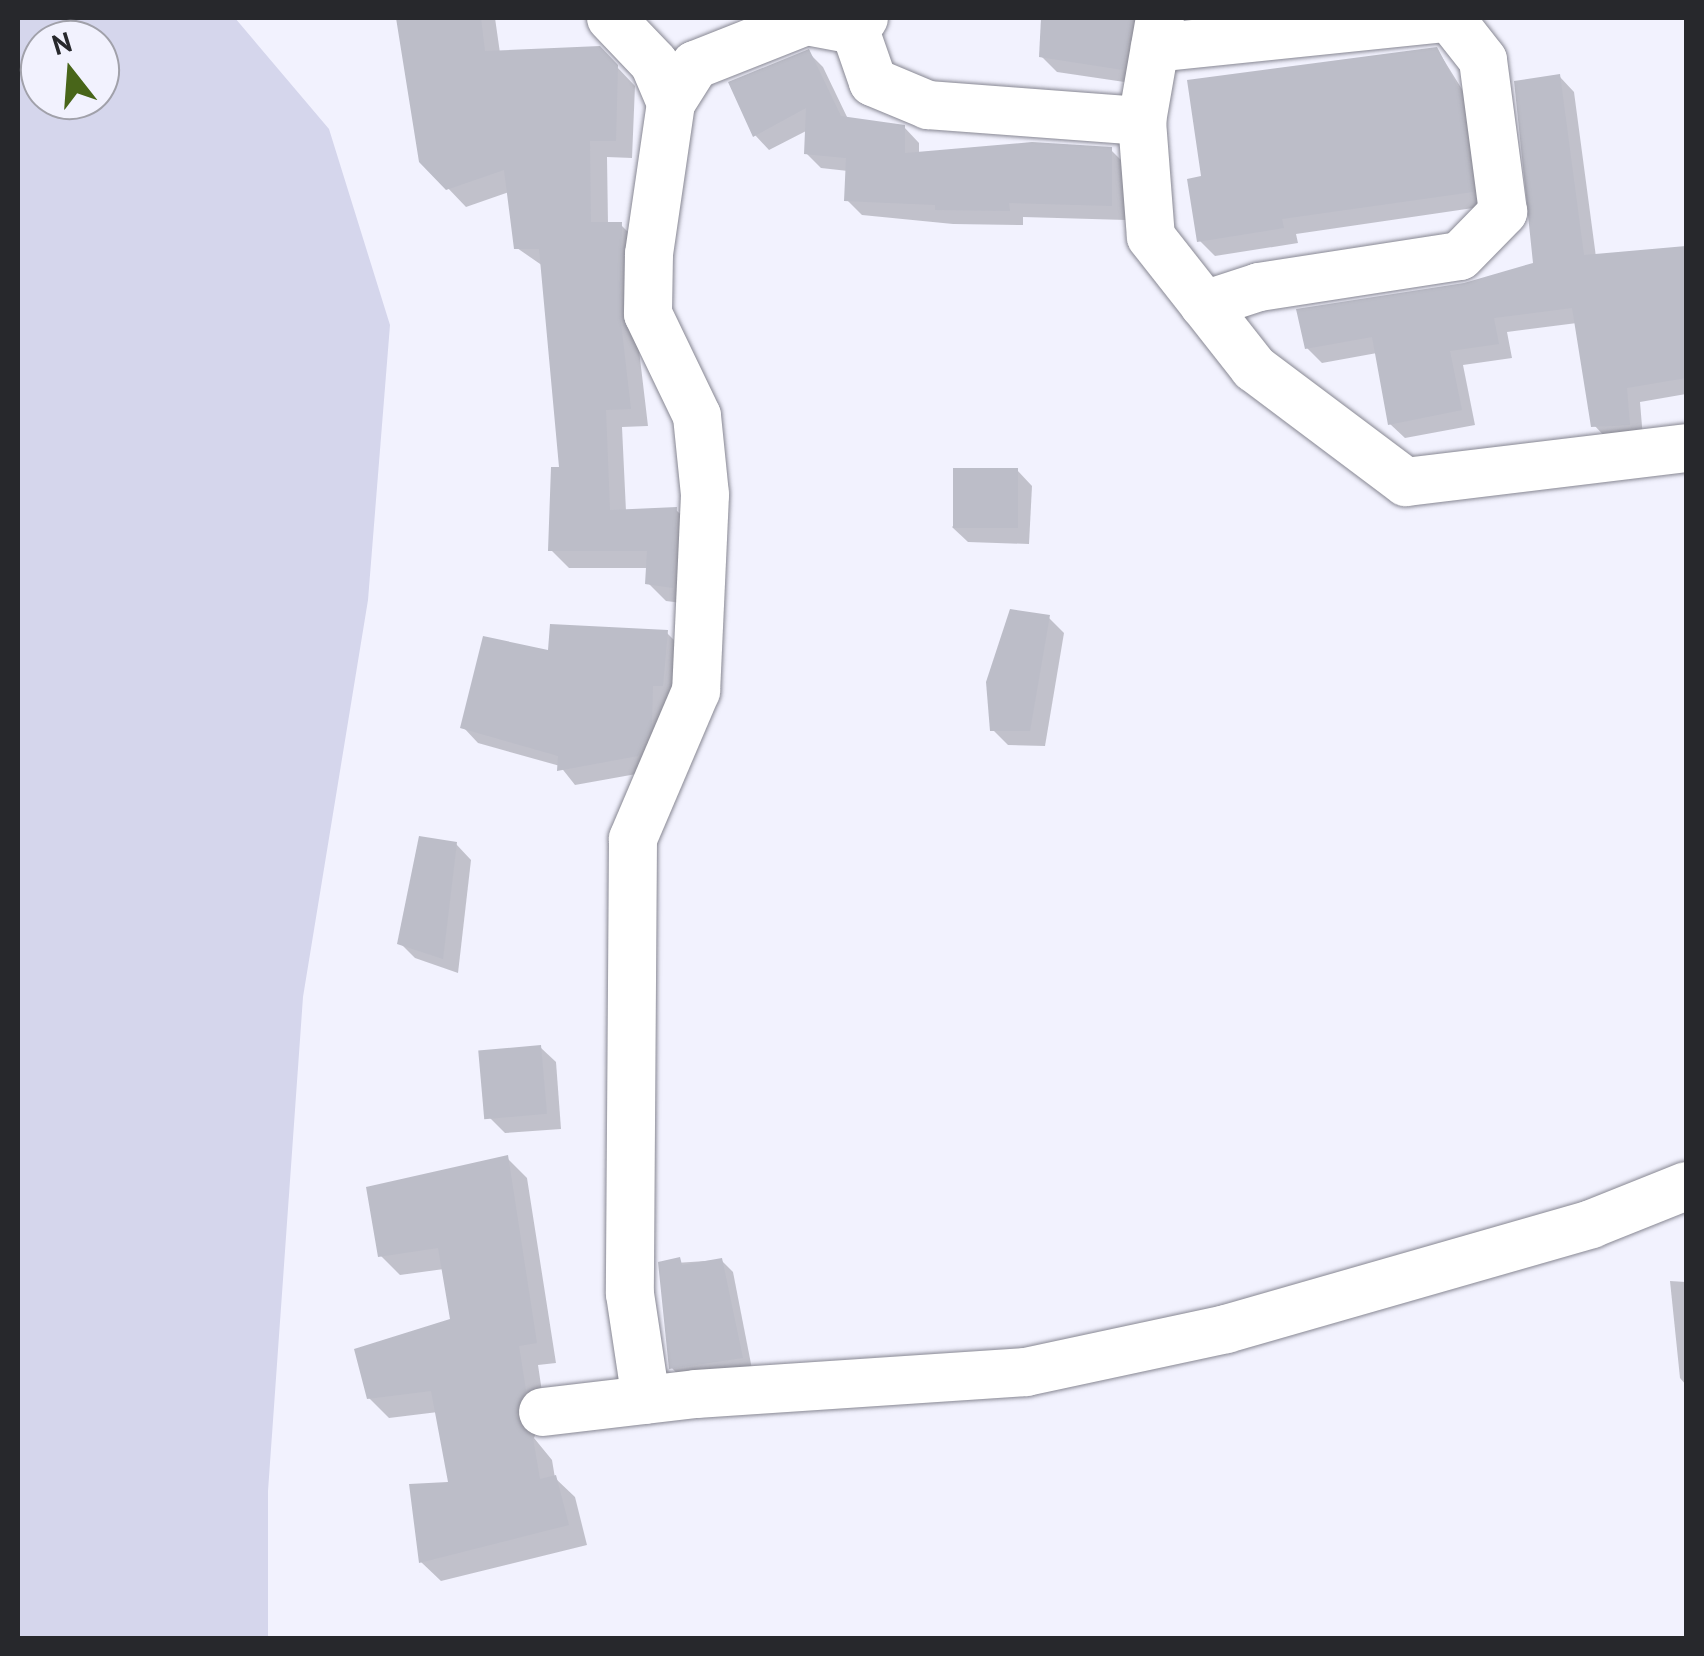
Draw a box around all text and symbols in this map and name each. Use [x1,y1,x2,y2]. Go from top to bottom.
north arrow [20,20,120,120]
text: N [47,22,76,63]

